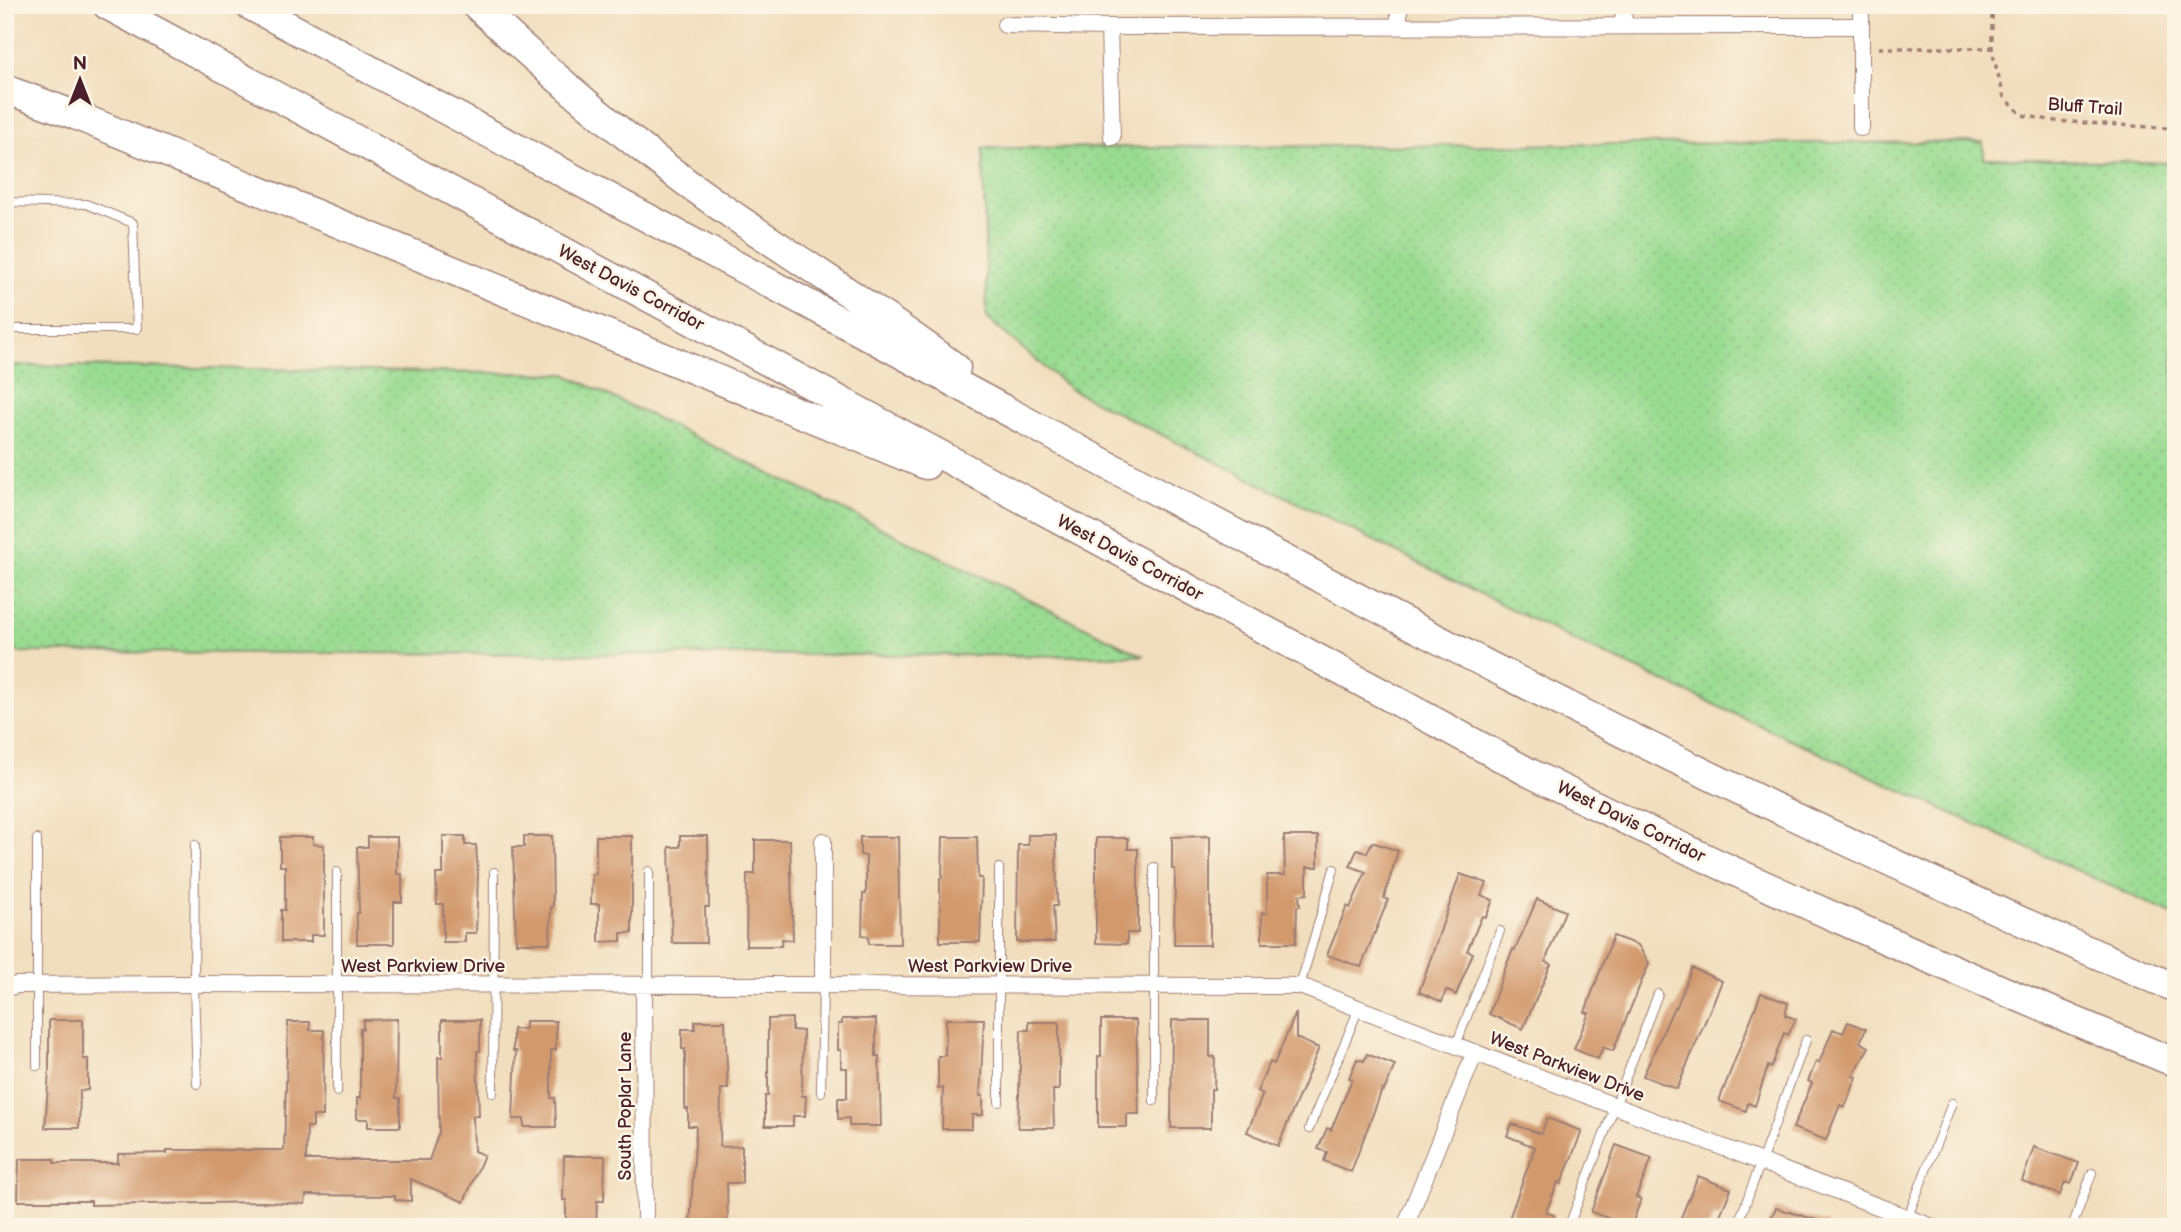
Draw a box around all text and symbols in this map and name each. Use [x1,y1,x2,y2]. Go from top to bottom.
north arrow [46,46,116,116]
text: N [73,53,87,76]
street label: Bluff Trail [2047,94,2123,120]
street label: West Davis Corridor [554,241,708,336]
street label: West Davis Corridor [1053,511,1207,606]
street label: West Davis Corridor [1553,777,1709,867]
street label: West Parkview Drive [341,956,505,977]
street label: West Parkview Drive [908,956,1072,977]
street label: West Parkview Drive [1487,1028,1648,1106]
street label: South Poplar Lane [615,1031,636,1180]

